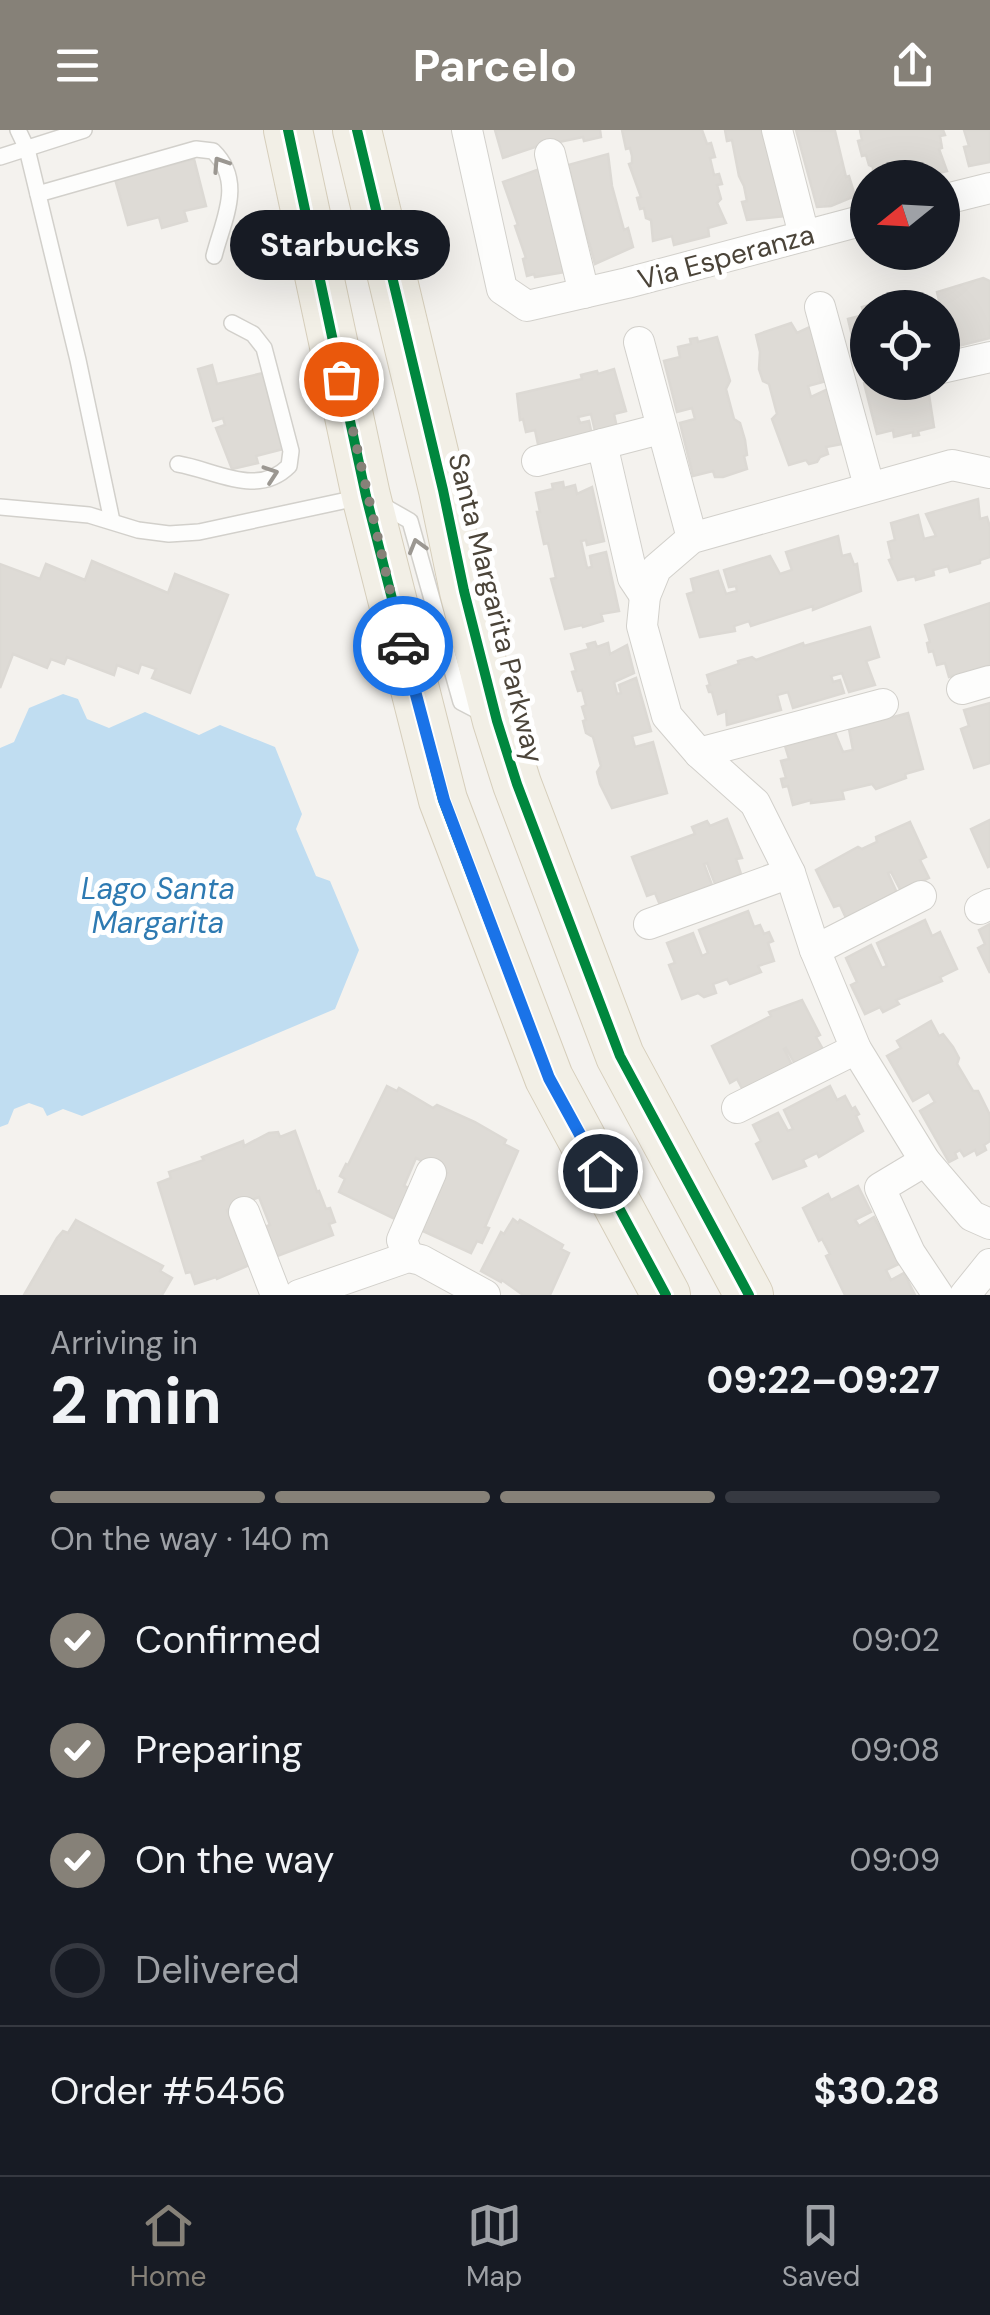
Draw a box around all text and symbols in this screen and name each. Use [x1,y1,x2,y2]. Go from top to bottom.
text: Parcelo [413,36,577,95]
icon: menu [50,38,105,93]
icon: share [885,38,940,93]
one-way arrow [213,157,232,175]
north arrow [850,160,960,270]
map controls [850,160,960,400]
callout: Starbucks [231,209,451,279]
street label: Via Esperanza [634,216,818,298]
text: Starbucks [260,224,420,266]
button: locate [850,290,960,400]
pin [299,337,384,422]
icon: bag [314,352,369,407]
street label: Santa Margarita Parkway [440,449,552,767]
one-way arrow [261,466,279,486]
one-way arrow [408,538,429,555]
courier [353,596,453,696]
icon: car [376,619,431,674]
water label: Lago Santa Margarita [81,869,235,942]
pin [558,1129,643,1214]
icon: home [573,1144,628,1199]
text: Arriving in [50,1322,198,1364]
text: 09:22–09:27 [707,1355,940,1405]
text: 2 min [50,1359,222,1443]
text: On the way · 140 m [50,1518,330,1560]
icon: check [50,1613,105,1668]
text: Confirmed [135,1615,321,1665]
text: 09:02 [852,1619,940,1661]
icon: check [50,1723,105,1778]
text: Preparing [135,1725,303,1775]
text: 09:08 [850,1729,940,1771]
icon: check [50,1833,105,1888]
text: On the way [135,1835,334,1885]
text: 09:09 [850,1839,940,1881]
text: Delivered [135,1945,300,1995]
text: Order #5456 [50,2066,286,2116]
text: $30.28 [814,2066,940,2116]
tab: Home [130,2198,206,2295]
tab: Map [466,2198,522,2295]
tab: Saved [782,2198,860,2295]

